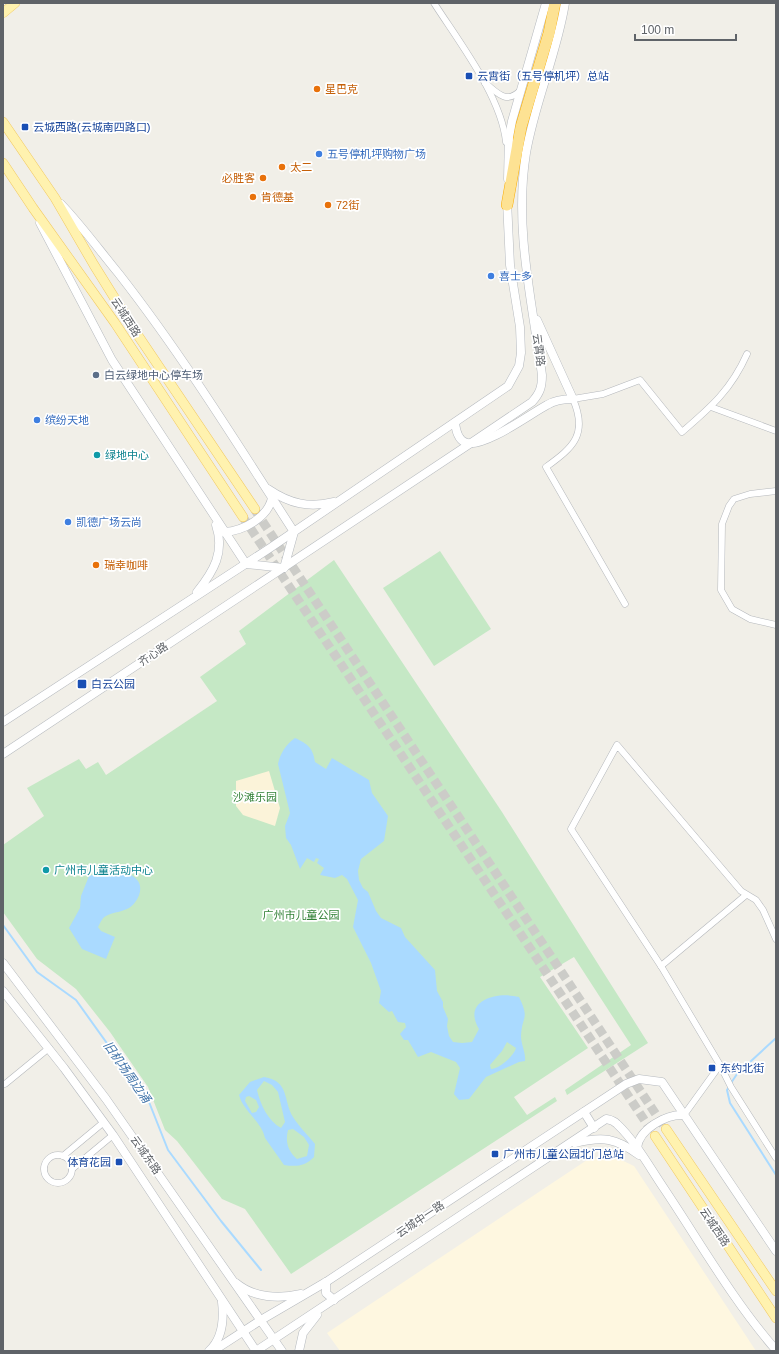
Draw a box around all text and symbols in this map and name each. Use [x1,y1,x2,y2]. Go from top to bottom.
scale bar [635,16,736,42]
text: 100 m [641,23,674,37]
place label: 云霄街（五号停机坪）总站 [477,70,609,82]
marker: 云霄街（五号停机坪）总站 [464,71,474,81]
place label: 星巴克 [325,83,358,95]
marker: 星巴克 [312,84,322,94]
place label: 云城西路(云城南四路口) [33,121,150,133]
marker: 云城西路(云城南四路口) [20,122,30,132]
place label: 五号停机坪购物广场 [327,148,426,160]
marker: 五号停机坪购物广场 [314,149,324,159]
place label: 太二 [290,161,312,173]
marker: 太二 [277,162,287,172]
place label: 必胜客 [222,172,255,184]
marker: 必胜客 [258,173,268,183]
place label: 肯德基 [261,191,294,203]
marker: 肯德基 [248,192,258,202]
place label: 72街 [336,199,359,211]
marker: 72街 [323,200,333,210]
place label: 喜士多 [499,270,532,282]
marker: 喜士多 [486,271,496,281]
street label: 云城西路 [109,295,143,339]
street label: 云霄路 [531,333,547,367]
place label: 白云绿地中心停车场 [104,369,203,381]
marker: 白云绿地中心停车场 [91,370,101,380]
place label: 缤纷天地 [45,414,89,426]
marker: 缤纷天地 [32,415,42,425]
place label: 绿地中心 [105,449,149,461]
marker: 绿地中心 [92,450,102,460]
place label: 凯德广场云尚 [76,516,142,528]
marker: 凯德广场云尚 [63,517,73,527]
place label: 瑞幸咖啡 [104,559,148,571]
marker: 瑞幸咖啡 [91,560,101,570]
street label: 齐心路 [136,640,170,668]
marker: 白云公园 [76,678,88,690]
place label: 白云公园 [91,678,135,690]
park label: 沙滩乐园 [233,791,277,803]
place label: 广州市儿童活动中心 [54,864,153,876]
marker: 广州市儿童活动中心 [41,865,51,875]
park label: 广州市儿童公园 [263,909,340,921]
water label: 旧机场周边涌 [101,1038,155,1107]
place label: 东约北街 [720,1062,764,1074]
marker: 东约北街 [707,1063,717,1073]
street label: 云城东路 [128,1134,164,1176]
place label: 广州市儿童公园北门总站 [503,1148,624,1160]
marker: 广州市儿童公园北门总站 [490,1149,500,1159]
place label: 体育花园 [67,1156,111,1168]
marker: 体育花园 [114,1157,124,1167]
street label: 云城中一路 [394,1199,446,1239]
street label: 云城西路 [698,1205,732,1249]

